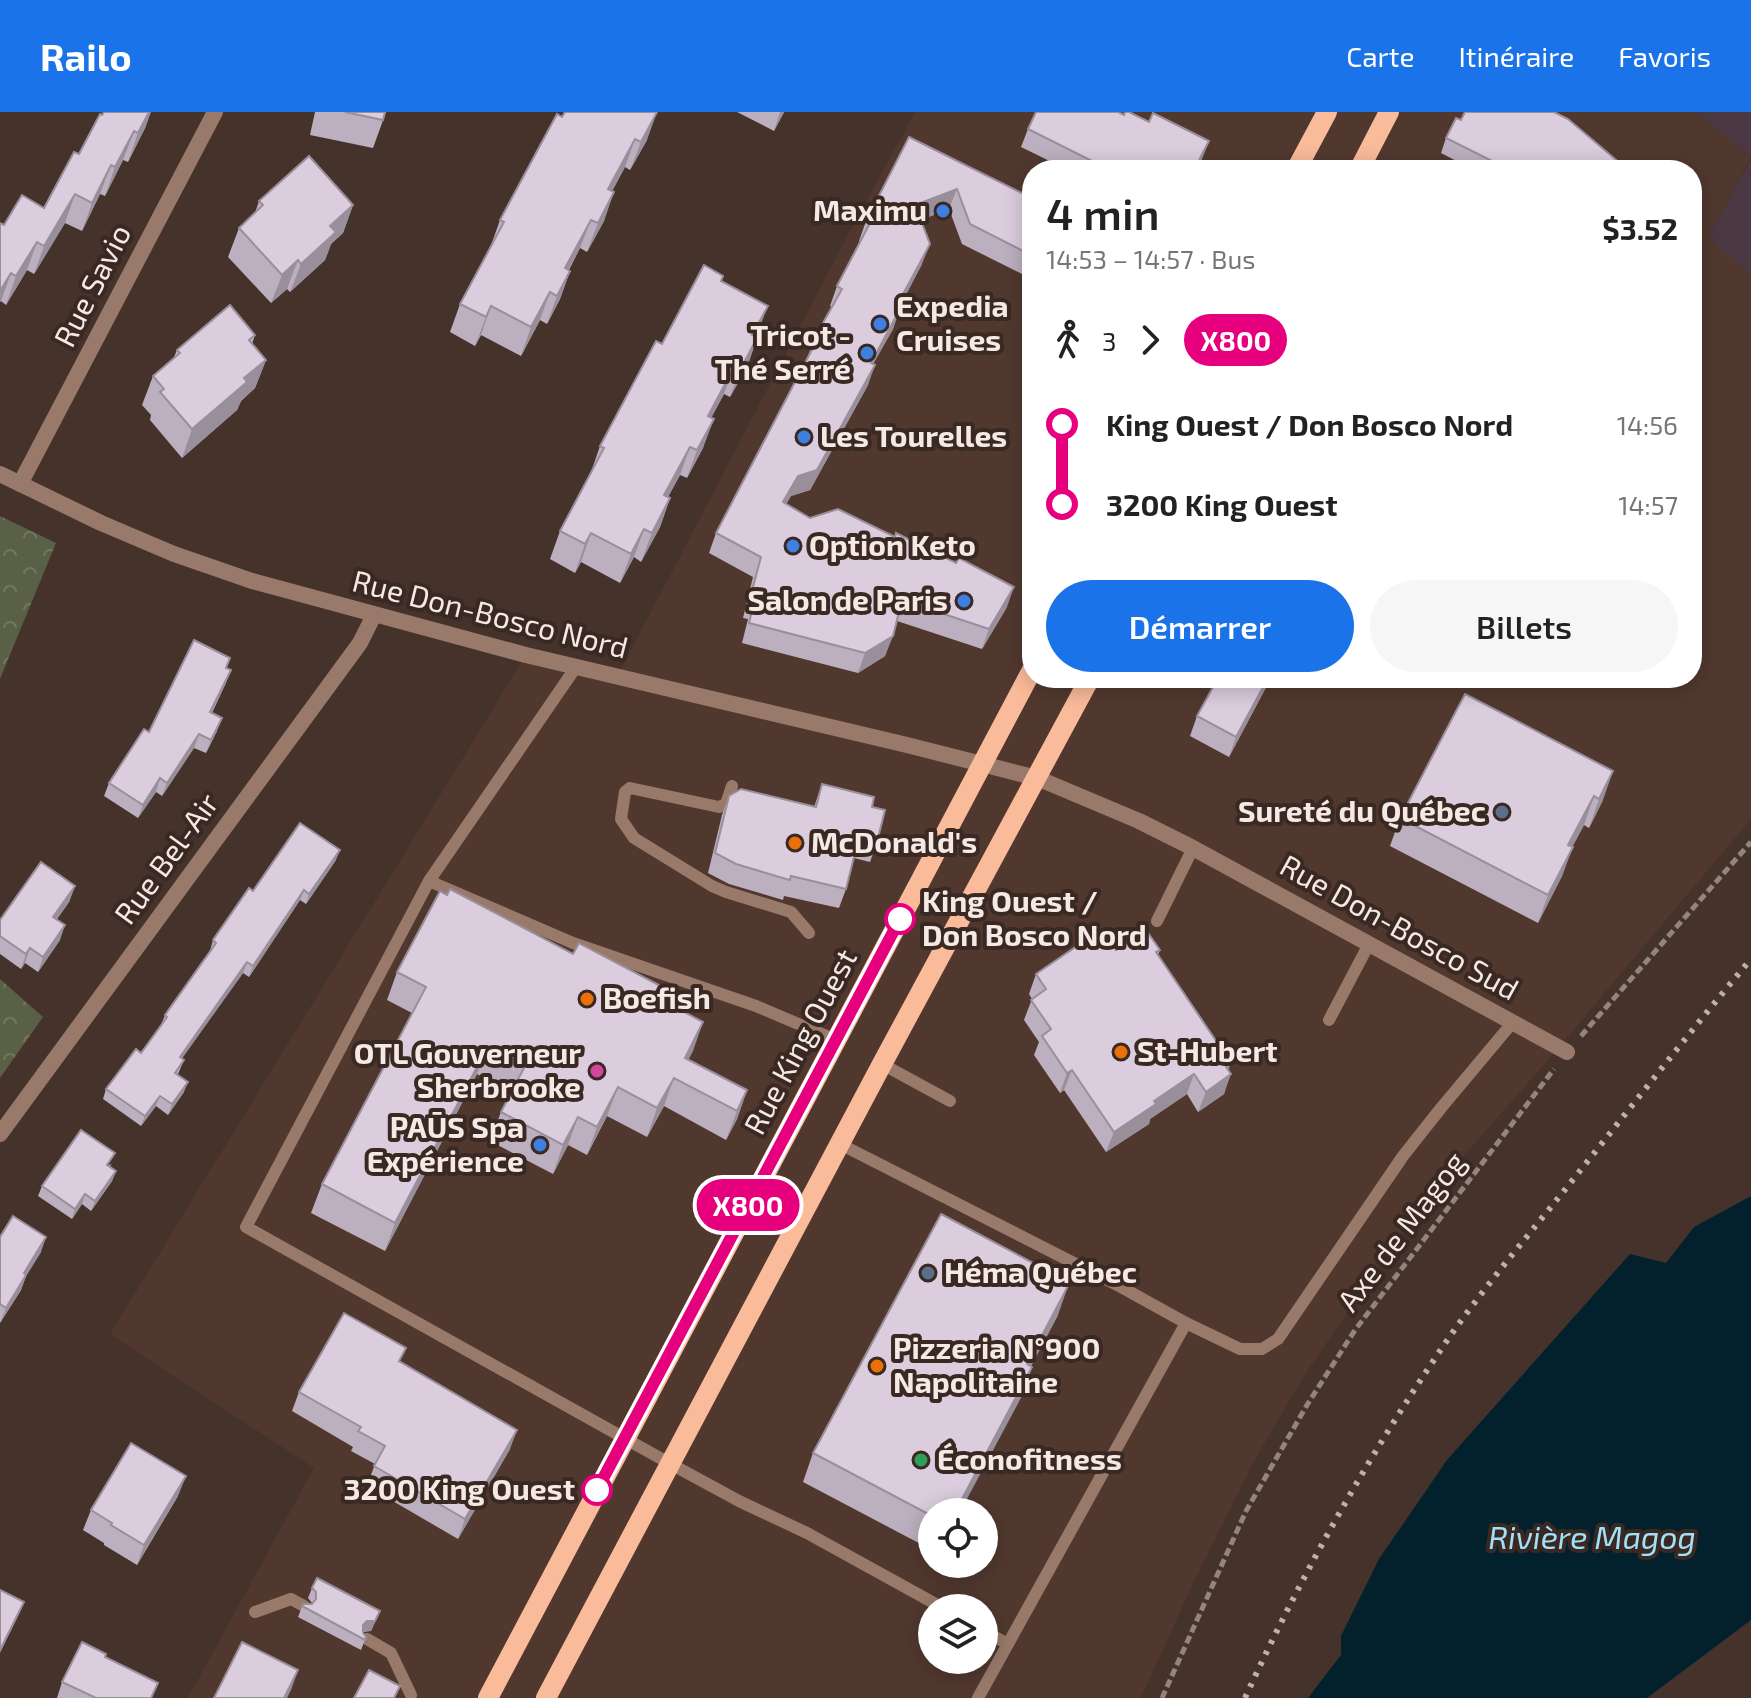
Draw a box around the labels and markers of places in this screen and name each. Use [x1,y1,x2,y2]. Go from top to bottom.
place label: Maximu [813,191,927,227]
marker: Maximu [934,202,952,220]
place label: Expedia Cruises [896,287,1009,357]
marker: Expedia Cruises [871,315,889,333]
place label: Tricot - Thé Serré [715,316,851,386]
marker: Tricot - Thé Serré [858,344,876,362]
place label: Les Tourelles [820,417,1007,453]
marker: Les Tourelles [795,428,813,446]
place label: Option Keto [809,526,976,562]
marker: Option Keto [784,537,802,555]
place label: Salon de Paris [747,581,948,617]
marker: Salon de Paris [955,592,973,610]
place label: Sureté du Québec [1238,792,1486,829]
marker: Sureté du Québec [1493,803,1511,821]
place label: McDonald's [811,823,977,859]
marker: McDonald's [786,834,804,852]
place label: King Ouest / Don Bosco Nord [922,882,1147,952]
marker: King Ouest / Don Bosco Nord [885,904,915,934]
place label: Boefish [603,979,711,1015]
marker: Boefish [578,990,596,1008]
place label: St-Hubert [1137,1032,1278,1068]
place label: OTL Gouverneur Sherbrooke [354,1034,581,1104]
marker: St-Hubert [1112,1043,1130,1061]
marker: OTL Gouverneur Sherbrooke [588,1062,606,1080]
place label: PAŪS Spa Expérience [367,1108,524,1178]
marker: PAŪS Spa Expérience [531,1136,549,1154]
place label: Héma Québec [944,1253,1137,1290]
marker: Héma Québec [919,1264,937,1282]
place label: Pizzeria N°900 Napolitaine [893,1329,1100,1399]
marker: Pizzeria N°900 Napolitaine [868,1357,886,1375]
place label: Éconofitness [937,1440,1122,1476]
marker: Éconofitness [912,1451,930,1469]
place label: 3200 King Ouest [343,1470,575,1506]
marker: 3200 King Ouest [582,1475,612,1505]

